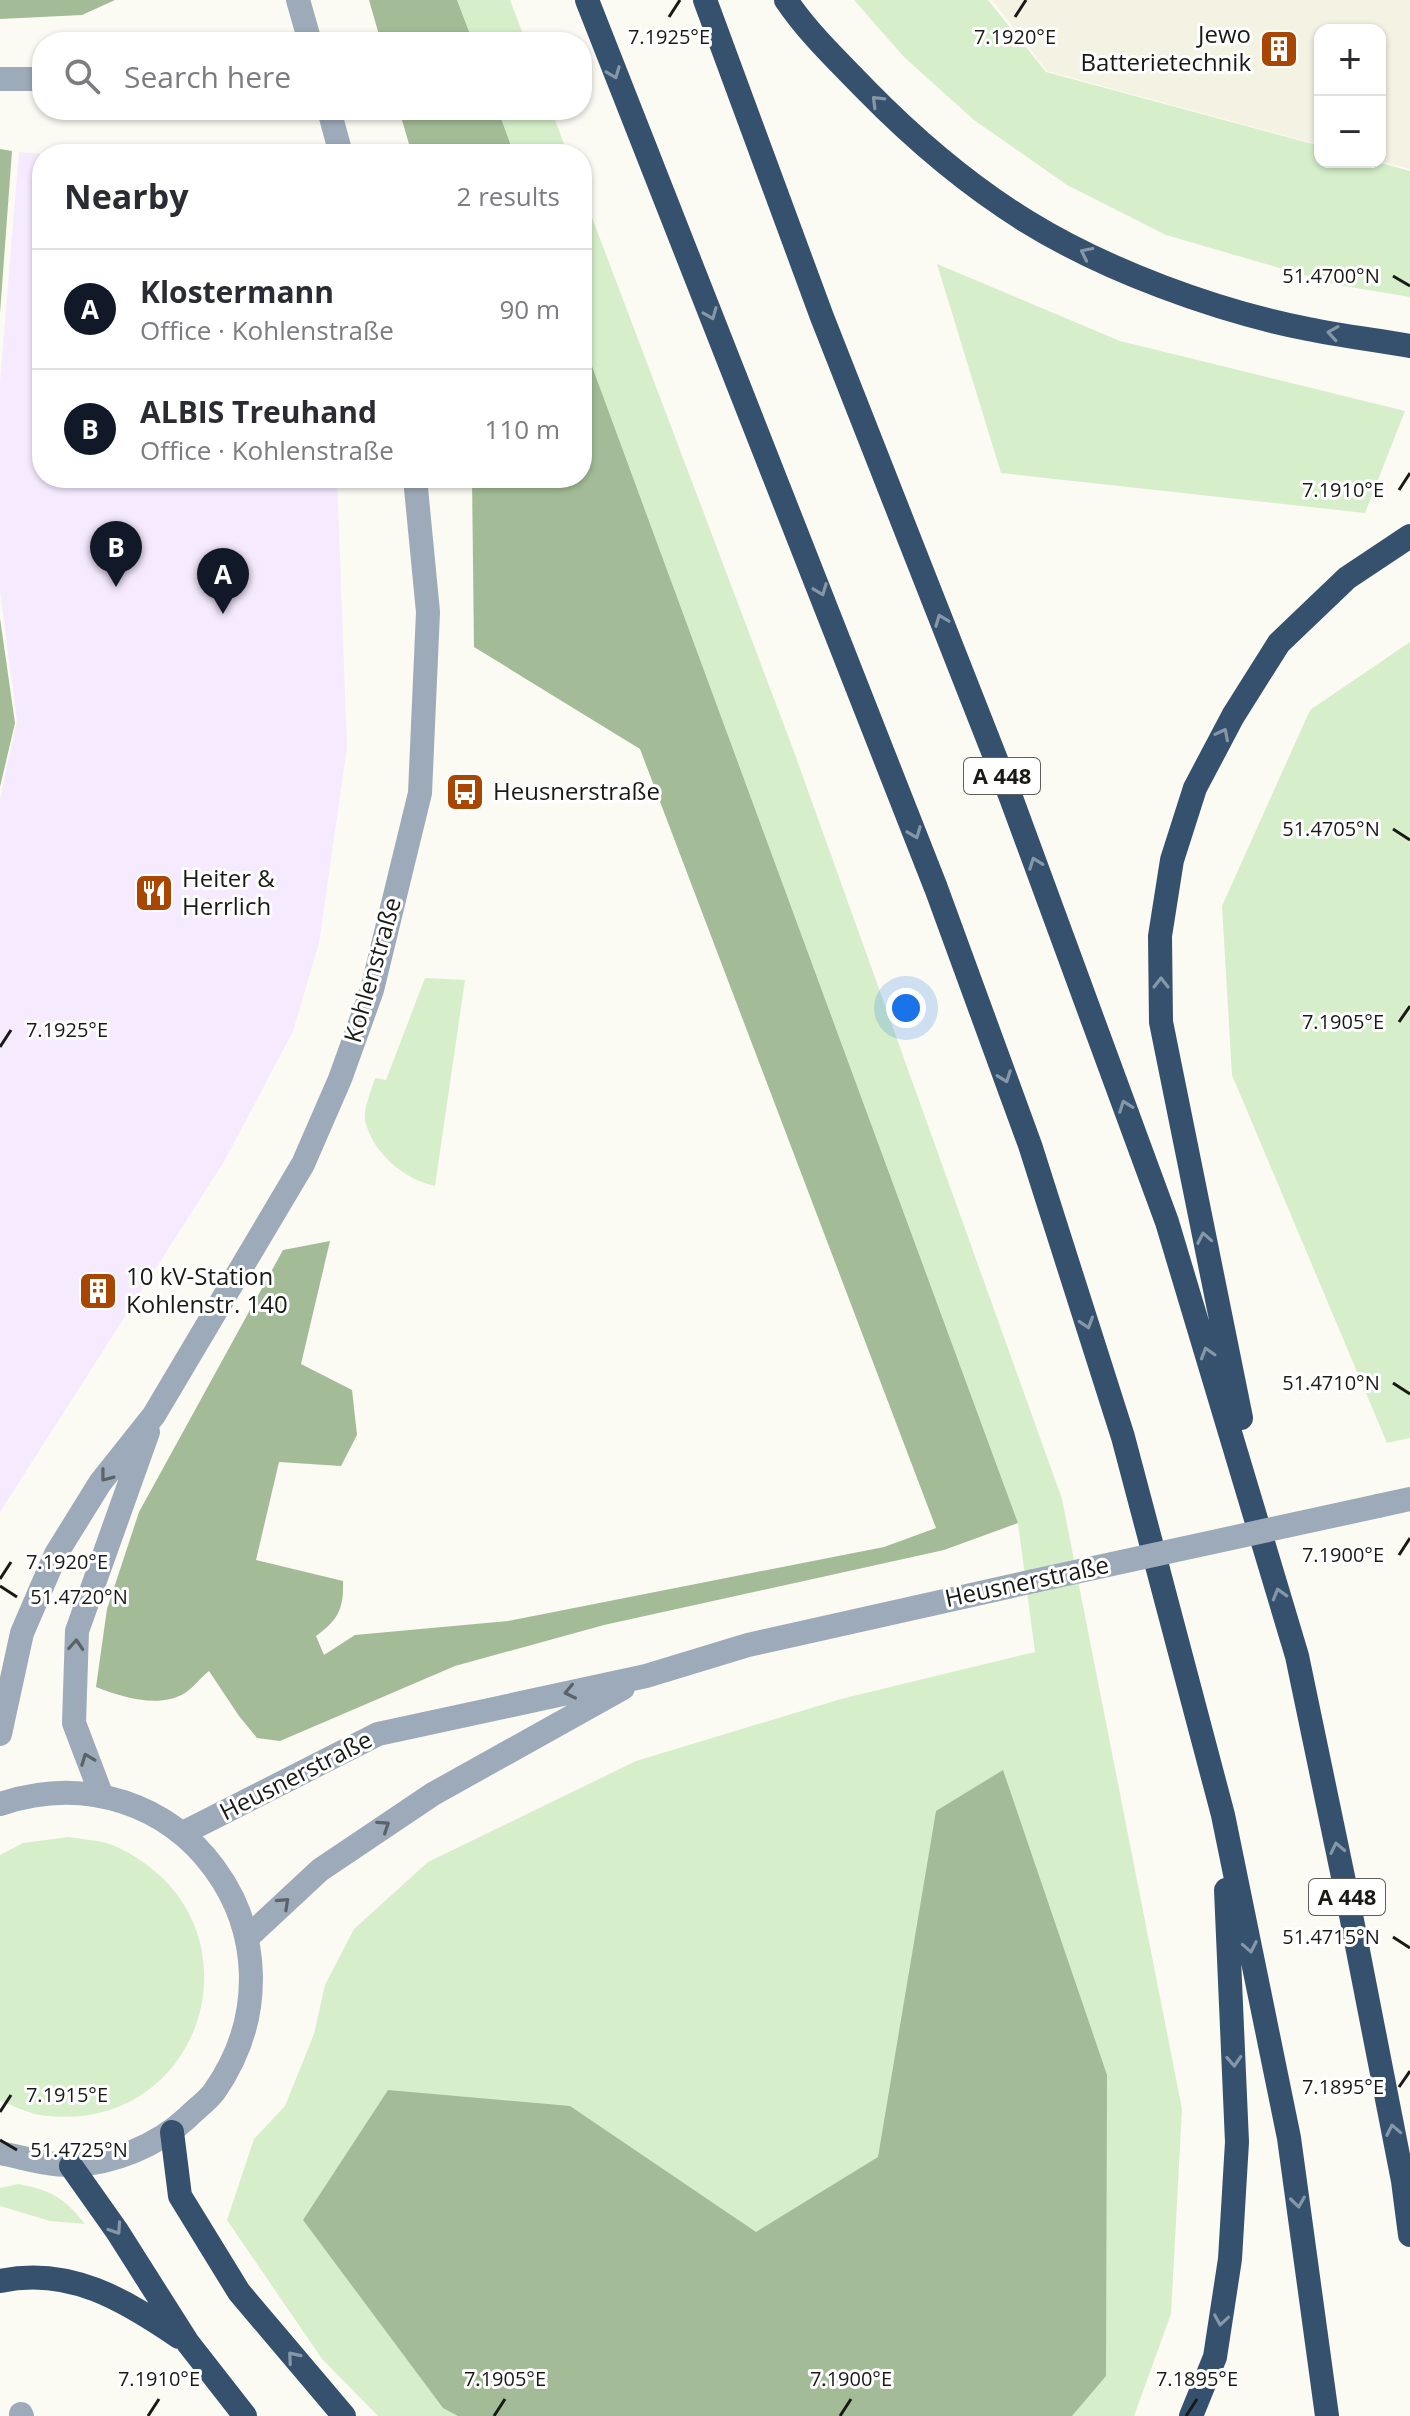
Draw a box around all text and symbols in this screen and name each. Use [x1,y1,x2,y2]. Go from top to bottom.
place label: Jewo Batterietechnik [1081,17,1251,78]
text: 7.1925°E [628,23,710,50]
text: 7.1920°E [974,23,1056,50]
map controls [1314,24,1386,168]
button: + [1314,24,1386,96]
building icon: Jewo Batterietechnik [1258,28,1300,70]
search box [32,32,592,120]
icon: search [60,54,104,98]
text: Search here [124,56,291,97]
one-way arrow [604,65,621,79]
one-way arrow [872,96,886,110]
button: − [1314,96,1386,168]
text: Nearby [64,173,189,219]
text: 2 results [457,178,560,214]
one-way arrow [1080,248,1095,263]
text: 51.4700°N [1282,262,1380,289]
text: Klostermann [140,271,334,312]
text: A [81,291,99,327]
text: 90 m [499,291,560,327]
one-way arrow [701,306,717,321]
text: Office · Kohlenstraße [140,312,394,348]
one-way arrow [1326,326,1340,343]
text: ALBIS Treuhand [140,391,377,432]
text: B [81,411,99,447]
text: 110 m [485,411,560,447]
text: Office · Kohlenstraße [140,432,394,468]
text: 7.1910°E [1302,476,1384,503]
pin: B [90,521,142,587]
pin: A [197,548,249,614]
one-way arrow [811,582,828,596]
one-way arrow [934,614,951,628]
one-way arrow [1214,728,1229,743]
road number: A 448 [964,758,1040,794]
bus stop icon: Heusnerstraße [444,771,486,813]
place label: Heusnerstraße [493,774,660,807]
text: 51.4705°N [1282,815,1380,842]
one-way arrow [905,825,922,839]
one-way arrow [1028,856,1044,870]
place label: Heiter & Herrlich [182,861,275,922]
restaurant icon: Heiter & Herrlich [133,872,175,914]
street label: Kohlenstraße [335,893,408,1046]
one-way arrow [1152,976,1170,989]
your location [886,988,926,1028]
text: 7.1905°E [1302,1008,1384,1035]
text: 7.1925°E [26,1016,108,1043]
one-way arrow [995,1069,1012,1083]
one-way arrow [1118,1100,1134,1114]
one-way arrow [1197,1232,1214,1245]
place label: 10 kV-Station Kohlenstr. 140 [126,1259,288,1320]
building icon: 10 kV-Station Kohlenstr. 140 [77,1270,119,1312]
one-way arrow [1078,1316,1094,1330]
one-way arrow [1200,1347,1216,1360]
text: 51.4710°N [1282,1369,1380,1396]
one-way arrow [101,1467,115,1482]
text: 7.1900°E [1302,1541,1384,1568]
street label: Heusnerstraße [942,1547,1112,1614]
text: 7.1920°E [26,1548,108,1575]
text: 51.4720°N [30,1583,128,1610]
one-way arrow [1272,1588,1288,1602]
one-way arrow [67,1638,84,1651]
one-way arrow [564,1683,577,1700]
street label: Heusnerstraße [213,1722,377,1827]
one-way arrow [80,1753,97,1767]
one-way arrow [376,1821,390,1836]
one-way arrow [1329,1841,1346,1855]
road number: A 448 [1309,1879,1385,1915]
one-way arrow [274,1899,289,1913]
text: 51.4715°N [1282,1923,1380,1950]
one-way arrow [1241,1939,1258,1953]
one-way arrow [1225,2055,1242,2068]
text: 7.1895°E [1302,2073,1384,2100]
text: 7.1915°E [26,2081,108,2108]
one-way arrow [1385,2124,1402,2137]
text: 51.4725°N [30,2136,128,2163]
one-way arrow [1289,2195,1306,2209]
one-way arrow [106,2221,121,2235]
one-way arrow [1213,2313,1230,2327]
one-way arrow [288,2352,303,2366]
text: 7.1910°E [118,2365,200,2392]
text: 7.1905°E [464,2365,546,2392]
text: 7.1900°E [810,2365,892,2392]
text: 7.1895°E [1156,2365,1238,2392]

